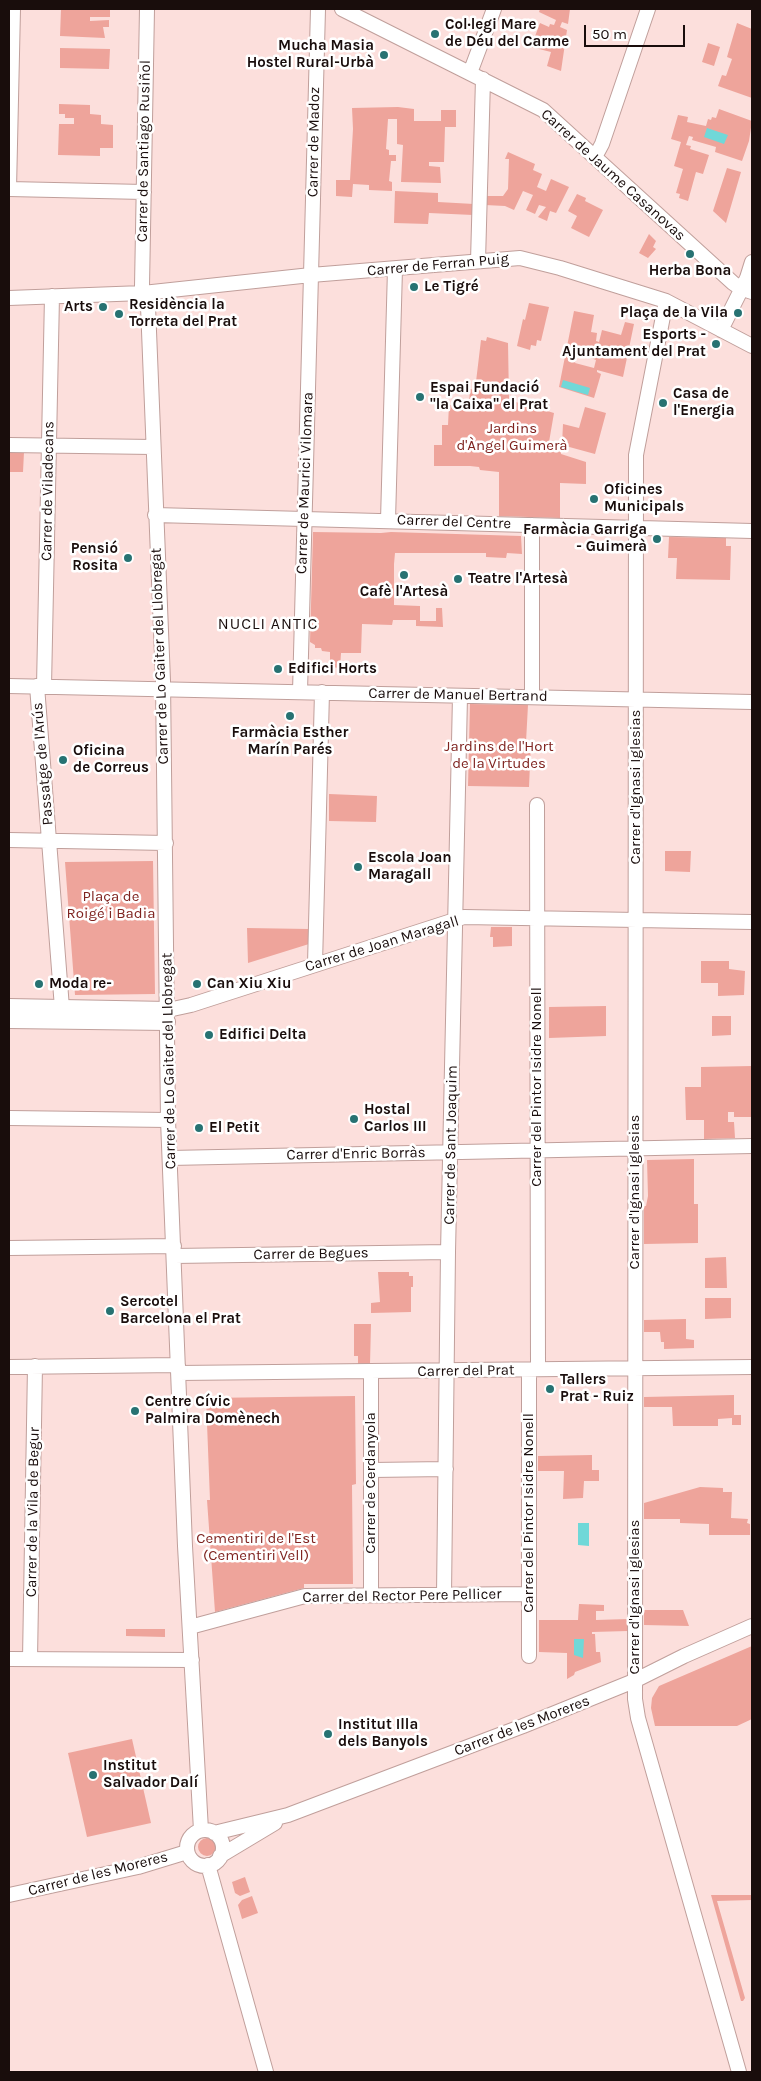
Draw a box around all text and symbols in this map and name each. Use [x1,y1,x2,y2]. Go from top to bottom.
scale bar [586,15,687,47]
place label: Col·legi Mare de Déu del Carme [445,16,569,51]
text: 50 m [592,25,627,43]
marker: Col·legi Mare de Déu del Carme [429,28,441,40]
place label: Mucha Masia Hostel Rural-Urbà [247,37,374,72]
marker: Mucha Masia Hostel Rural-Urbà [378,49,390,61]
street label: Carrer de Santiago Rusiñol [133,60,155,242]
street label: Carrer de Madoz [304,87,324,197]
street label: Carrer de Jaume Casanovas [537,105,689,245]
marker: Herba Bona [684,248,696,260]
street label: Carrer de Ferran Puig [366,250,510,280]
place label: Herba Bona [649,262,731,280]
place label: Le Tigré [424,278,479,296]
marker: Le Tigré [408,281,420,293]
place label: Residència la Torreta del Prat [129,296,237,331]
place label: Arts [64,298,93,316]
marker: Arts [97,301,109,313]
place label: Plaça de la Vila [620,304,728,322]
marker: Plaça de la Vila [732,307,744,319]
marker: Residència la Torreta del Prat [113,308,125,320]
place label: Esports - Ajuntament del Prat [562,326,706,361]
marker: Esports - Ajuntament del Prat [710,338,722,350]
place label: Espai Fundació "la Caixa" el Prat [430,379,548,414]
place label: Casa de l'Energia [673,385,735,420]
marker: Espai Fundació "la Caixa" el Prat [414,391,426,403]
street label: Carrer de Maurici Vilomara [293,392,317,574]
marker: Casa de l'Energia [657,397,669,409]
park label: Jardins d'Àngel Guimerà [456,420,568,455]
street label: Carrer de Viladecans [38,421,58,561]
place label: Oficines Municipals [604,481,684,516]
marker: Oficines Municipals [588,493,600,505]
street label: Carrer del Centre [397,511,511,533]
place label: Farmàcia Garriga - Guimerà [523,521,647,556]
marker: Farmàcia Garriga - Guimerà [651,533,663,545]
place label: Pensió Rosita [71,540,118,575]
street label: Carrer de Lo Gaiter del Llobregat [147,547,173,765]
marker: Pensió Rosita [122,552,134,564]
marker: Cafè l'Artesà [398,569,410,581]
place label: Teatre l'Artesà [468,570,568,588]
marker: Teatre l'Artesà [452,573,464,585]
place label: Cafè l'Artesà [360,583,448,601]
district label: NUCLI ANTIC [216,614,320,634]
place label: Edifici Horts [288,660,377,678]
marker: Edifici Horts [272,663,284,675]
street label: Carrer de Manuel Bertrand [368,684,548,706]
street label: Passatge de l'Arús [29,702,57,826]
marker: Farmàcia Esther Marín Parés [284,710,296,722]
street label: Carrer d'Ignasi Iglesias [627,710,645,864]
place label: Farmàcia Esther Marín Parés [232,724,348,759]
park label: Jardins de l'Hort de la Virtudes [444,738,554,773]
place label: Oficina de Correus [73,742,149,777]
marker: Oficina de Correus [57,754,69,766]
place label: Escola Joan Maragall [368,849,452,884]
marker: Escola Joan Maragall [352,861,364,873]
park label: Plaça de Roigé i Badia [67,888,155,923]
street label: Carrer de Joan Maragall [303,912,461,976]
street label: Carrer de Lo Gaiter del Llobregat [158,952,180,1170]
place label: Moda re- [49,975,112,993]
place label: Can Xiu Xiu [207,975,291,993]
marker: Moda re- [33,978,45,990]
marker: Can Xiu Xiu [191,978,203,990]
street label: Carrer del Pintor Isidre Nonell [528,987,546,1187]
place label: Edifici Delta [219,1026,307,1044]
marker: Edifici Delta [203,1029,215,1041]
street label: Carrer de Sant Joaquim [441,1065,461,1225]
place label: Hostal Carlos III [364,1101,427,1136]
marker: Hostal Carlos III [348,1113,360,1125]
street label: Carrer d'Ignasi Iglesias [626,1115,644,1269]
place label: El Petit [209,1119,260,1137]
marker: El Petit [193,1122,205,1134]
street label: Carrer d'Enric Borràs [286,1144,426,1164]
street label: Carrer de Begues [253,1244,369,1264]
place label: Sercotel Barcelona el Prat [120,1293,241,1328]
marker: Sercotel Barcelona el Prat [104,1305,116,1317]
street label: Carrer del Prat [417,1361,515,1381]
place label: Tallers Prat - Ruiz [560,1371,634,1406]
marker: Tallers Prat - Ruiz [544,1383,556,1395]
place label: Centre Cívic Palmira Domènech [145,1393,280,1428]
marker: Centre Cívic Palmira Domènech [129,1405,141,1417]
street label: Carrer de Cerdanyola [362,1412,380,1554]
street label: Carrer del Pintor Isidre Nonell [520,1413,538,1613]
street label: Carrer de la Vila de Begur [23,1427,43,1597]
street label: Carrer d'Ignasi Iglesias [626,1520,644,1674]
park label: Cementiri de l'Est (Cementiri Vell) [196,1530,316,1565]
street label: Carrer del Rector Pere Pellicer [302,1585,502,1607]
street label: Carrer de les Moreres [452,1692,592,1760]
place label: Institut Illa dels Banyols [338,1716,428,1751]
marker: Institut Illa dels Banyols [322,1728,334,1740]
place label: Institut Salvador Dalí [103,1757,198,1792]
marker: Institut Salvador Dalí [87,1769,99,1781]
street label: Carrer de les Moreres [26,1848,170,1900]

